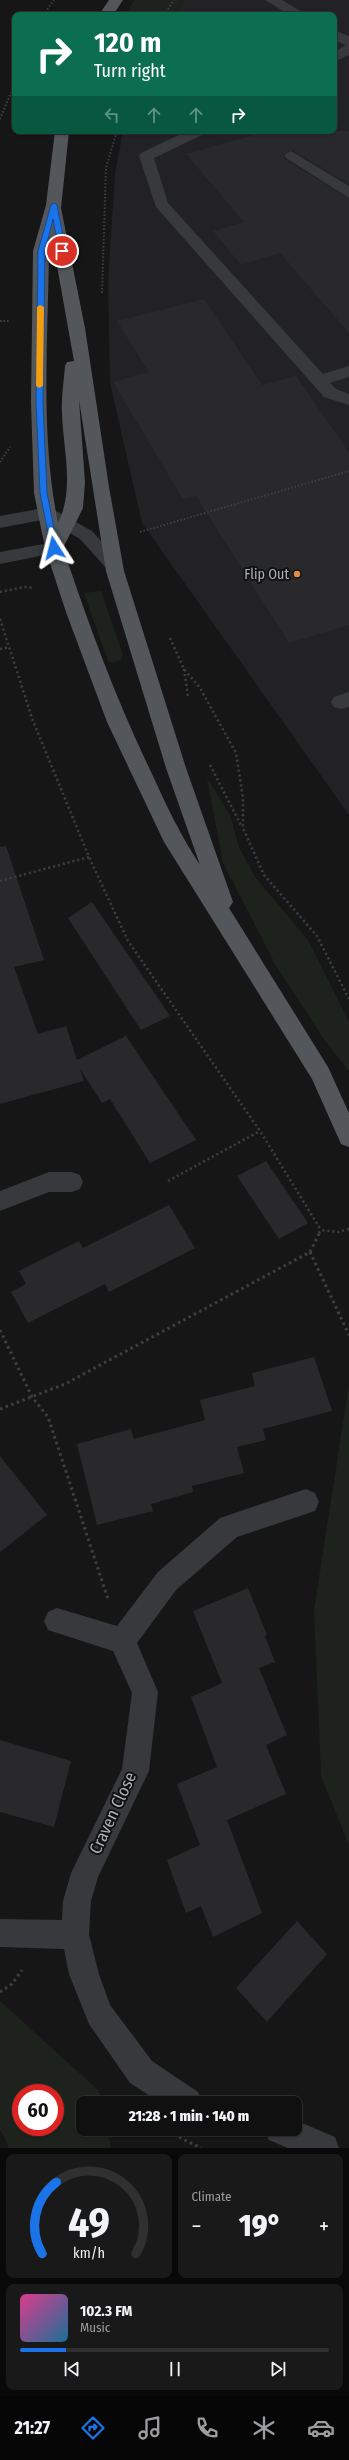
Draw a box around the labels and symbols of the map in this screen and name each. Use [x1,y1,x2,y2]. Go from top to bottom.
pin [45,234,79,268]
position arrow [33,527,75,569]
place label: Flip Out [244,566,289,583]
marker: Flip Out [292,569,302,579]
street label: Craven Close [85,1769,141,1857]
speed limit sign: 60 [12,2084,64,2136]

